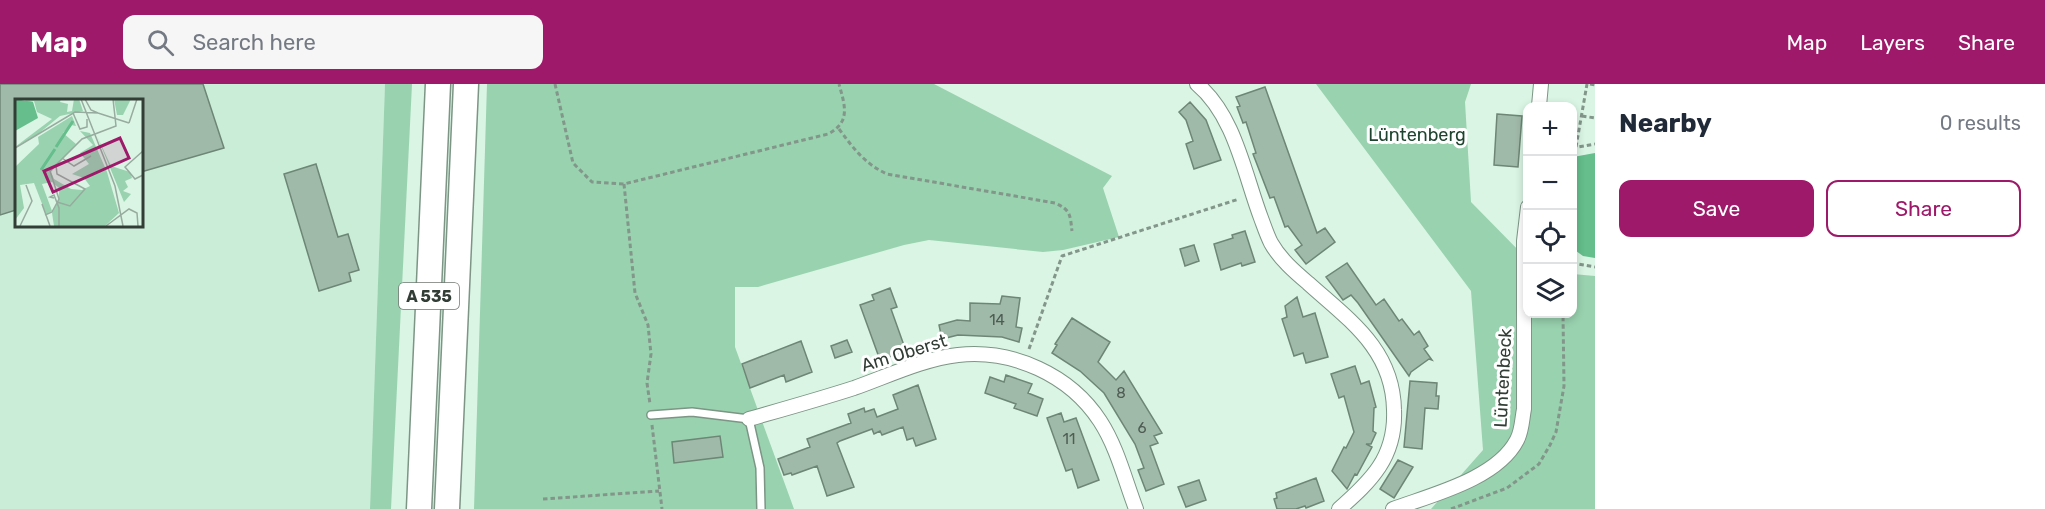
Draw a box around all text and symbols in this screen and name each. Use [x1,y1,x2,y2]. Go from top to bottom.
search box [123,15,543,69]
text: Map [30,26,87,59]
icon: search [144,26,177,59]
text: Search here [192,29,316,56]
text: Map [1786,30,1827,55]
text: Layers [1860,30,1925,55]
text: Share [1958,30,2015,55]
inset map [15,99,142,226]
map controls [1523,102,1577,318]
button: + [1523,102,1577,156]
text: Nearby [1619,108,1712,139]
text: 0 results [1940,111,2021,135]
park label: Lüntenberg [1368,124,1466,146]
button: − [1523,156,1577,210]
button: Save [1619,180,1814,237]
button: Share [1826,180,2021,237]
button: locate [1523,210,1577,264]
button: layers [1523,264,1577,318]
road number: A 535 [399,283,459,309]
house number: 14 [989,311,1005,329]
street label: Lüntenbeck [1489,327,1517,428]
street label: Am Oberst [858,330,950,376]
house number: 8 [1116,384,1126,402]
house number: 6 [1137,419,1147,437]
house number: 11 [1063,430,1075,448]

